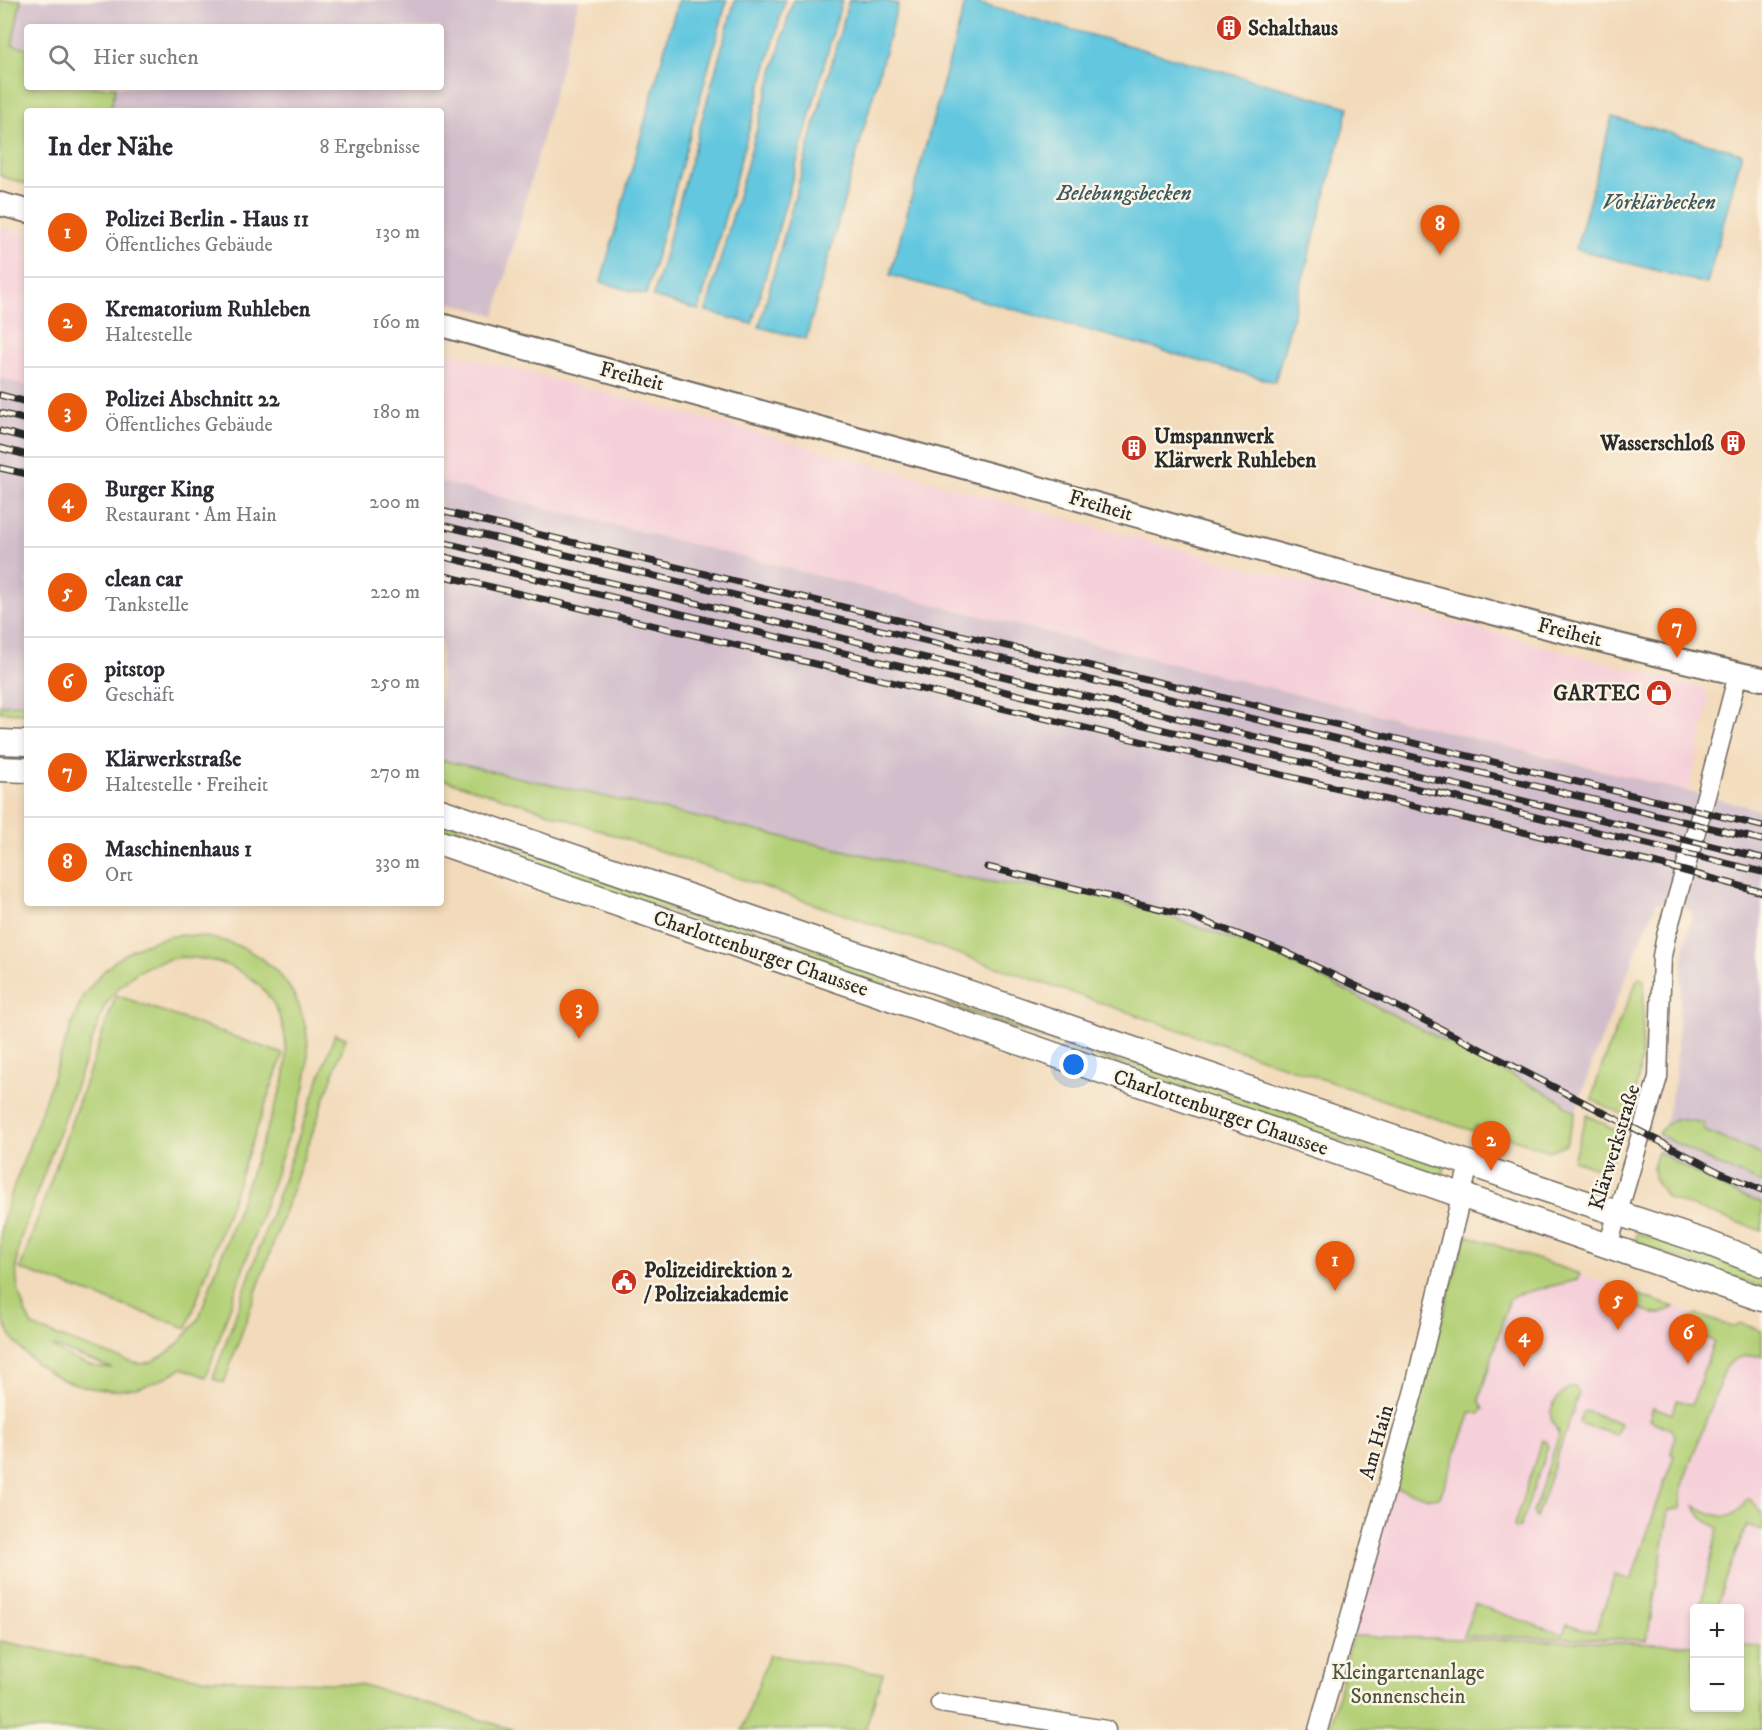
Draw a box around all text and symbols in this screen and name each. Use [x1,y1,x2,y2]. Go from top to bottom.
building icon: Schalthaus [1214,13,1244,43]
place label: Schalthaus [1248,16,1338,42]
search box [24,24,444,90]
icon: search [45,41,78,74]
text: Hier suchen [93,44,199,71]
text: In der Nähe [48,131,173,164]
text: 8 Ergebnisse [320,135,420,160]
water label: Belebungsbecken [1056,180,1191,207]
water label: Vorklärbecken [1602,189,1716,216]
text: Polizei Berlin - Haus 11 [105,206,309,233]
pin: 8 [1420,206,1460,255]
text: 1 [64,220,71,245]
text: 130 m [375,220,420,245]
text: Öffentliches Gebäude [105,233,273,258]
text: Krematorium Ruhleben [105,296,310,323]
text: 2 [63,310,72,335]
text: 160 m [372,310,420,335]
text: Haltestelle [105,323,193,348]
street label: Freiheit [597,356,667,398]
text: Polizei Abschnitt 22 [105,386,279,413]
text: 3 [64,400,71,425]
text: 180 m [373,400,420,425]
text: Öffentliches Gebäude [105,413,273,438]
place label: Umspannwerk Klärwerk Ruhleben [1154,424,1317,474]
building icon: Wasserschloß [1718,428,1748,458]
place label: Wasserschloß [1599,431,1714,457]
building icon: Umspannwerk Klärwerk Ruhleben [1119,433,1149,463]
text: Burger King [105,476,214,503]
street label: Freiheit [1066,484,1136,528]
text: 4 [62,490,73,515]
text: 200 m [369,490,420,515]
text: Restaurant · Am Hain [105,503,277,528]
text: clean car [105,566,183,593]
text: 5 [63,580,72,605]
text: 220 m [370,580,420,605]
text: Tankstelle [105,593,189,618]
pin: 7 [1658,608,1696,658]
street label: Freiheit [1535,612,1605,654]
text: pitstop [105,656,165,683]
text: 6 [62,670,73,695]
text: 250 m [370,670,420,695]
shop icon: GARTEC [1644,678,1674,708]
place label: GARTEC [1553,681,1640,707]
text: Geschäft [105,683,174,708]
text: Klärwerkstraße [105,746,241,773]
text: 7 [62,760,73,785]
text: 270 m [370,760,420,785]
text: Haltestelle · Freiheit [105,773,268,798]
text: Maschinenhaus 1 [105,836,252,863]
text: 8 [62,850,73,875]
text: 330 m [375,850,420,875]
text: Ort [105,863,133,888]
street label: Charlottenburger Chaussee [650,905,872,1003]
pin: 3 [560,990,598,1039]
your location [1059,1050,1088,1079]
street label: Charlottenburger Chaussee [1110,1064,1332,1162]
street label: Klärwerkstraße [1584,1081,1646,1213]
pin: 2 [1472,1122,1510,1171]
pin: 1 [1316,1242,1354,1291]
place label: Polizeidirektion 2 / Polizeiakademie [643,1258,792,1308]
public building icon: Polizeidirektion 2 / Polizeiakademie [609,1267,639,1297]
pin: 5 [1598,1280,1638,1330]
pin: 6 [1668,1314,1708,1364]
pin: 4 [1504,1318,1544,1367]
street label: Am Hain [1354,1402,1400,1483]
map controls [1690,1604,1744,1712]
button: + [1690,1604,1744,1658]
button: − [1690,1658,1744,1712]
park label: Kleingartenanlage Sonnenschein [1331,1660,1485,1710]

